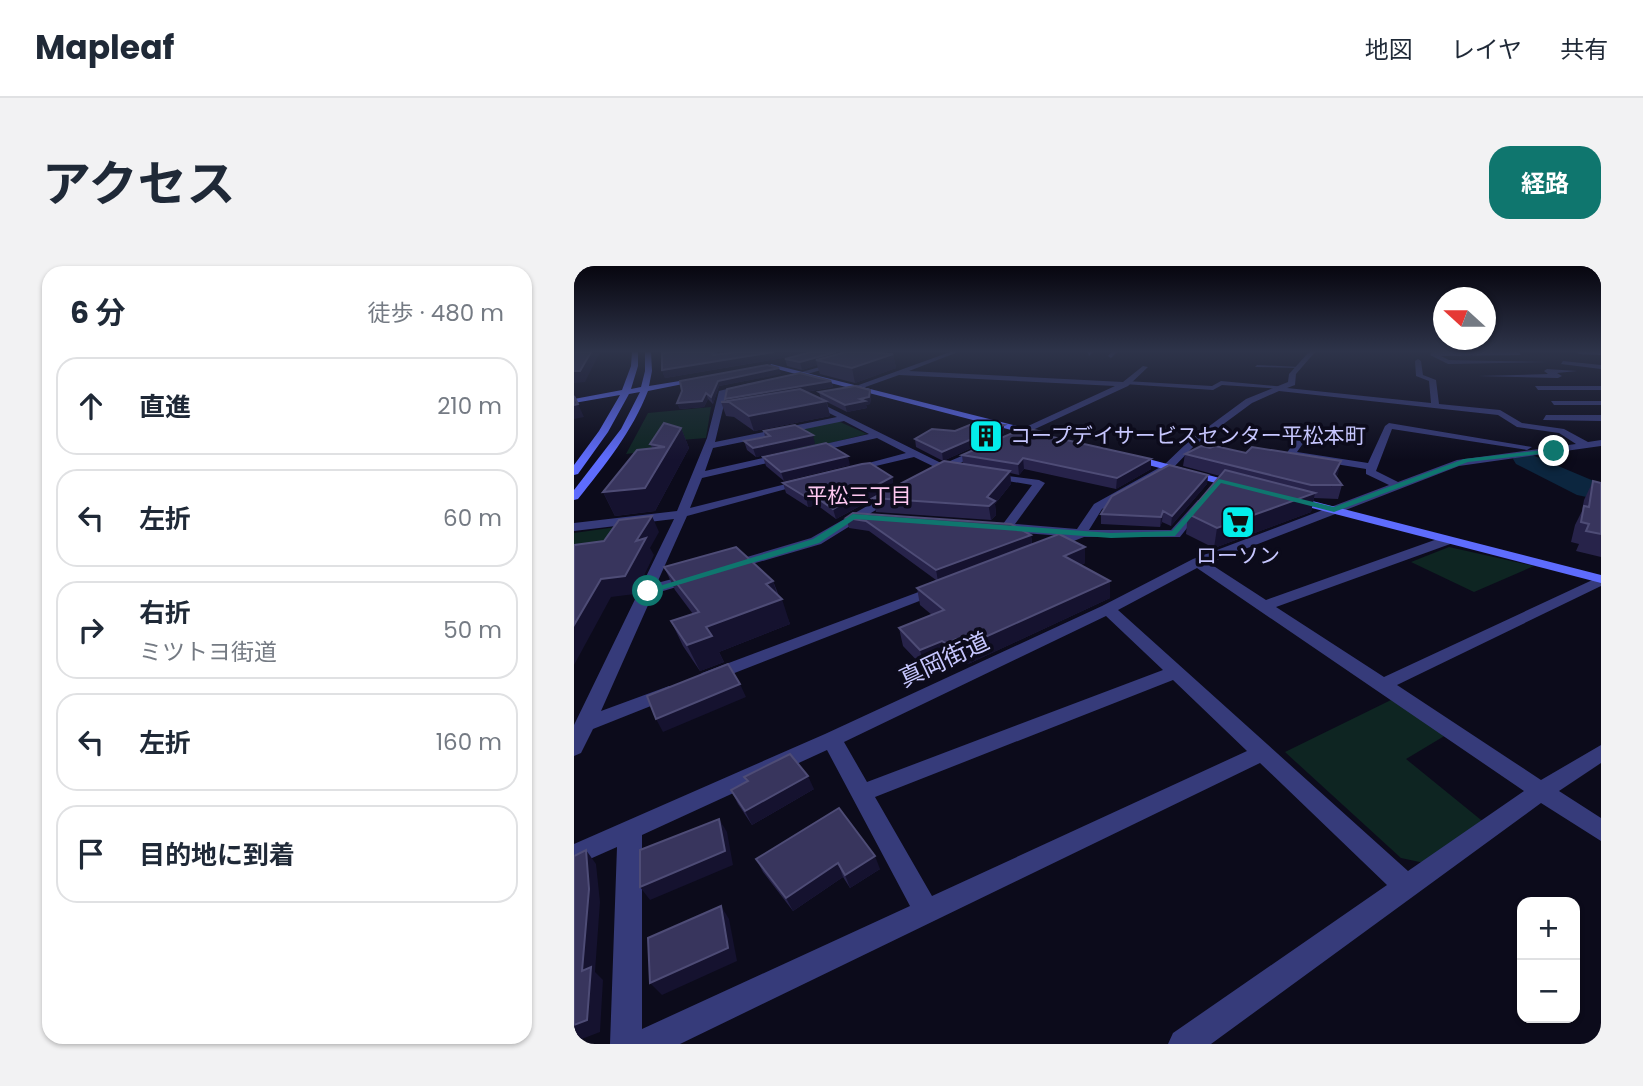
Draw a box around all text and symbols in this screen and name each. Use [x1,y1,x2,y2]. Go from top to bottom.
text: Mapleaf [35,24,174,71]
text: 地図 [1365,33,1413,66]
text: レイヤ [1451,33,1522,66]
text: 共有 [1560,33,1608,66]
button: 経路 [1489,146,1601,219]
text: アクセス [42,150,236,218]
north arrow [1433,287,1496,350]
text: 6 分 [70,291,125,334]
text: 徒歩 · 480 m [368,297,504,329]
icon: ahead [72,387,110,425]
text: 直進 [139,389,191,425]
text: 210 m [437,390,502,422]
building icon: コープデイサービスセンター平松本町 [967,417,1005,455]
place label: コープデイサービスセンター平松本町 [1010,421,1366,450]
route end [1538,435,1569,466]
district label: 平松三丁目 [807,481,912,510]
icon: left [72,499,110,537]
text: 左折 [139,501,191,537]
text: 60 m [443,502,502,534]
supermarket icon: ローソン [1219,503,1257,541]
place label: ローソン [1196,541,1280,570]
route start [632,575,663,606]
text: 右折 [139,595,191,631]
icon: right [72,611,110,649]
text: 50 m [443,614,502,646]
street label: 真岡街道 [893,624,994,695]
text: ミツトヨ街道 [139,636,277,668]
icon: left [72,723,110,761]
text: 左折 [139,725,191,761]
text: 160 m [436,726,502,758]
icon: arrive [72,835,110,873]
text: 目的地に到着 [139,837,295,873]
map controls [1517,897,1580,1023]
button: + [1517,897,1580,960]
button: − [1517,960,1580,1023]

